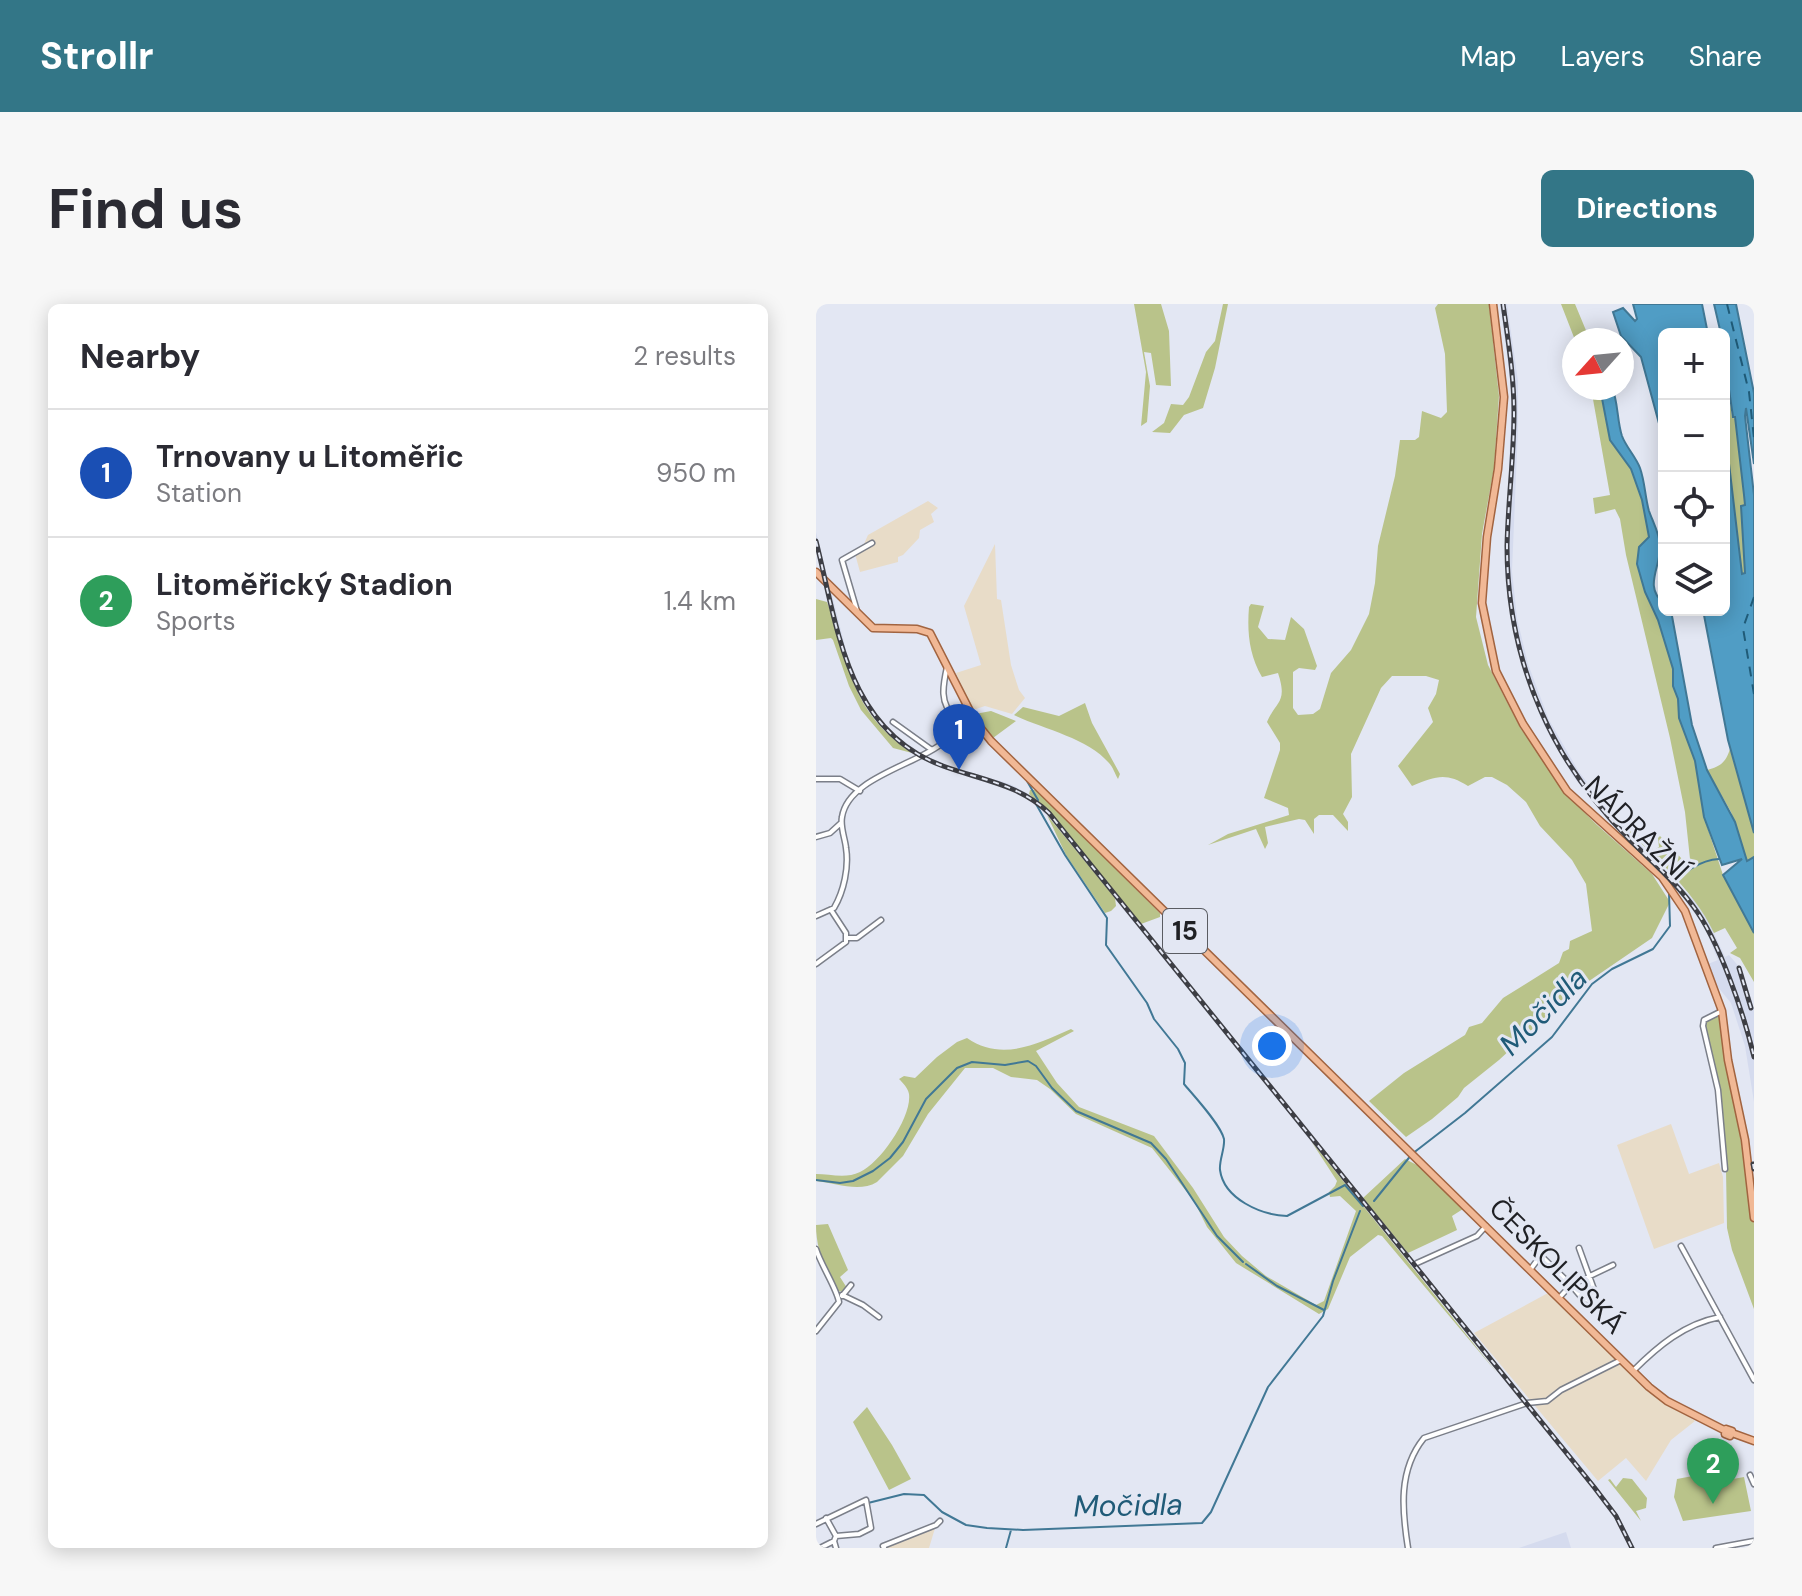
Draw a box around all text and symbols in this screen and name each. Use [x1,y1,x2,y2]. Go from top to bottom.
text: Strollr [40,31,154,81]
text: Map [1460,38,1517,75]
text: Layers [1561,38,1645,75]
text: Share [1689,38,1762,75]
button: Directions [1541,170,1754,247]
text: Find us [48,172,243,245]
north arrow [1562,328,1634,400]
map controls [1658,328,1730,616]
button: + [1658,328,1730,400]
text: Nearby [80,334,200,379]
text: 2 results [633,339,736,373]
button: − [1658,400,1730,472]
text: Trnovany u Litoměřic [156,437,464,476]
text: 1 [101,456,111,490]
text: 950 m [656,456,736,490]
button: locate [1658,472,1730,544]
text: Station [156,476,242,510]
button: layers [1658,544,1730,616]
text: Litoměřický Stadion [156,565,453,604]
text: 2 [98,584,114,618]
text: 1.4 km [664,584,736,618]
text: Sports [156,604,236,638]
pin: 1 [933,704,985,770]
street label: NÁDRAŽNÍ [1577,768,1698,889]
road number: 15 [1163,909,1207,953]
water label: Močidla [1490,958,1596,1064]
your location [1252,1026,1292,1066]
street label: ČESKOLIPSKÁ [1481,1190,1633,1342]
pin: 2 [1687,1438,1739,1504]
water label: Močidla [1073,1485,1183,1525]

